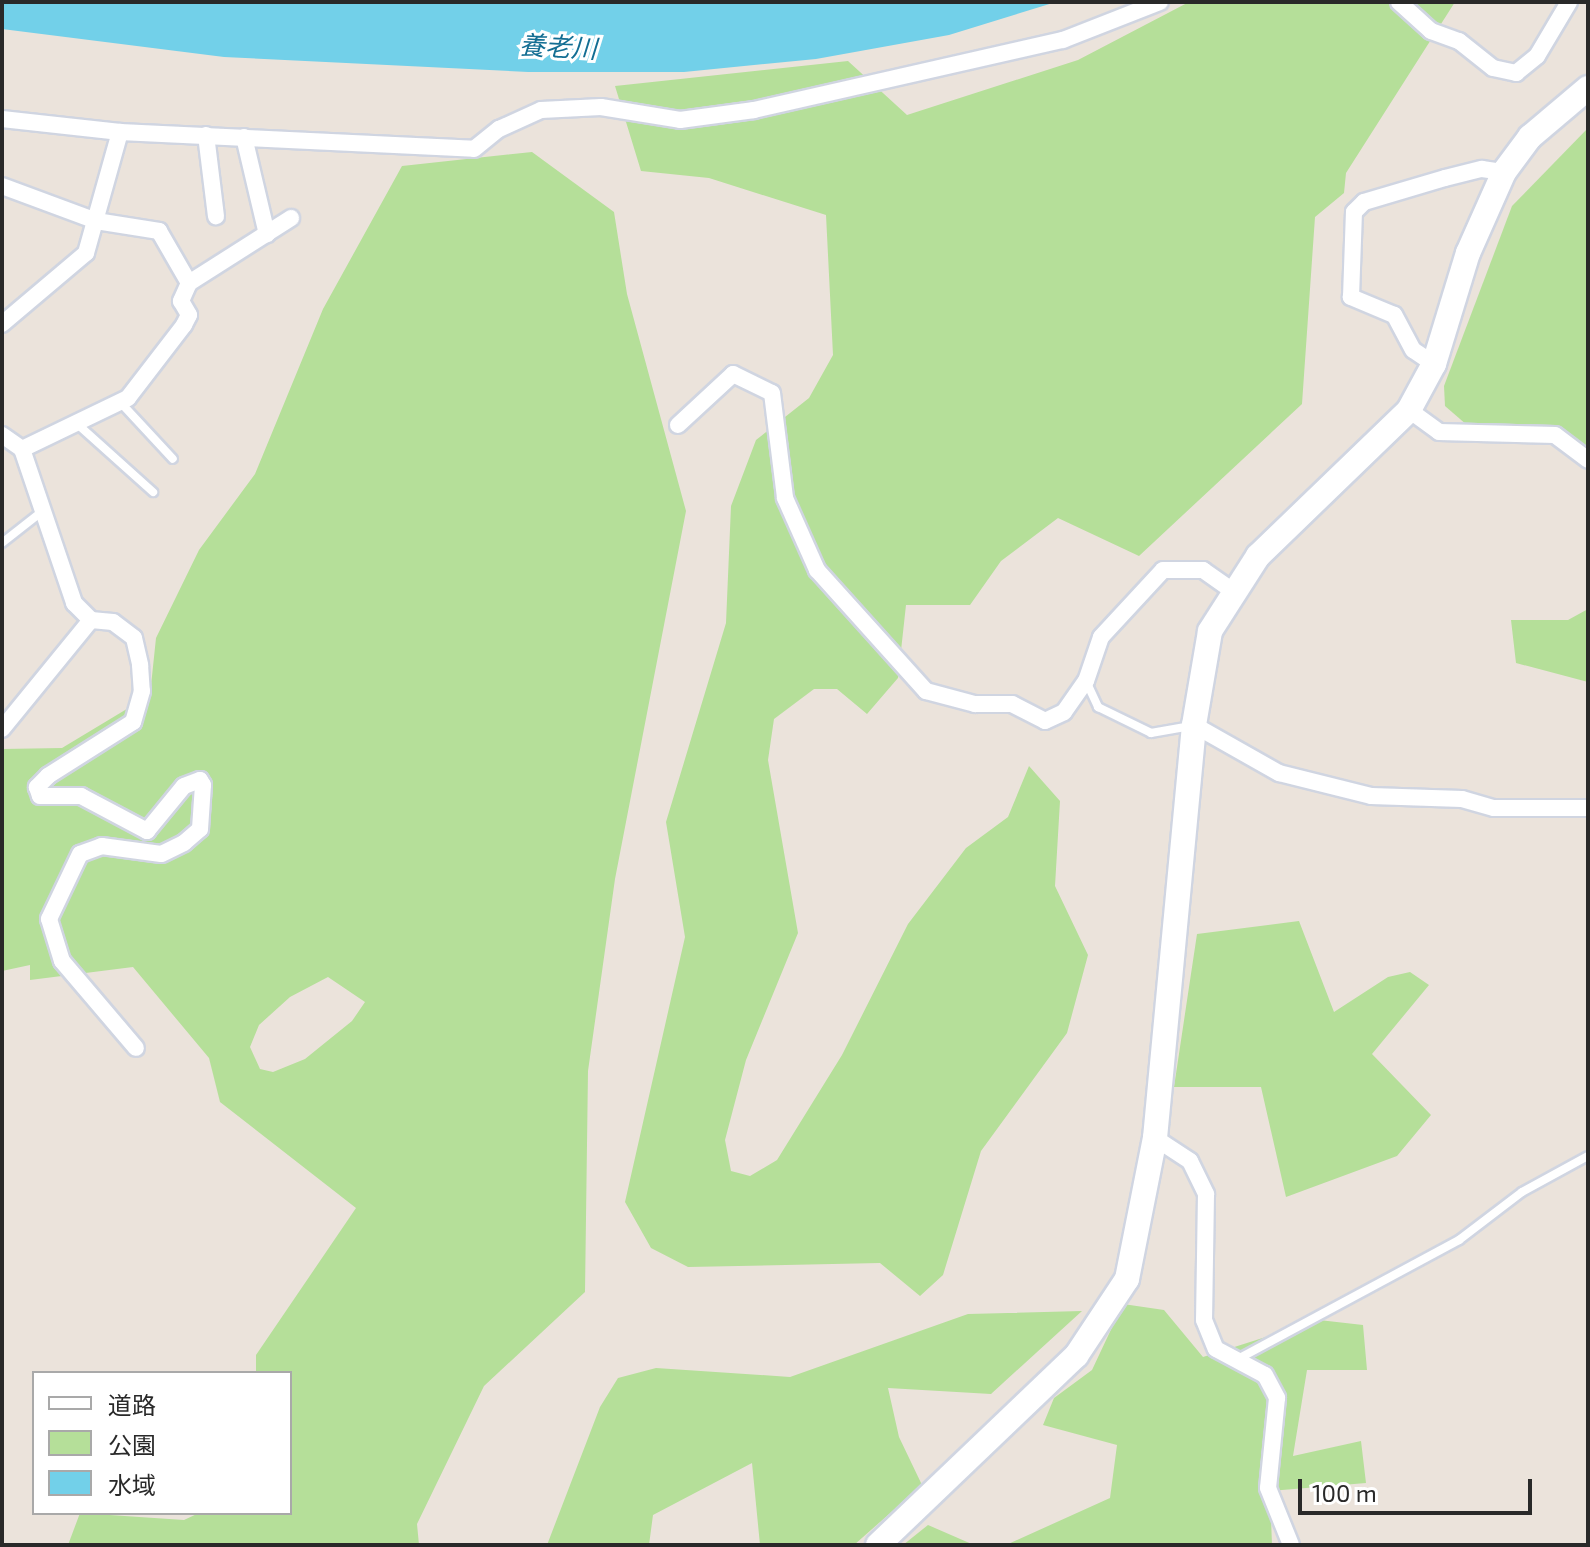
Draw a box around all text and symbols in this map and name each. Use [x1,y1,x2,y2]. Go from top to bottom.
water label: 養老川 [518,28,598,64]
legend [32,1371,292,1515]
text: 道路 [108,1390,156,1419]
text: 公園 [108,1430,156,1459]
scale bar [1302,1463,1536,1513]
text: 水域 [108,1470,156,1499]
text: 100 m [1312,1478,1377,1507]

